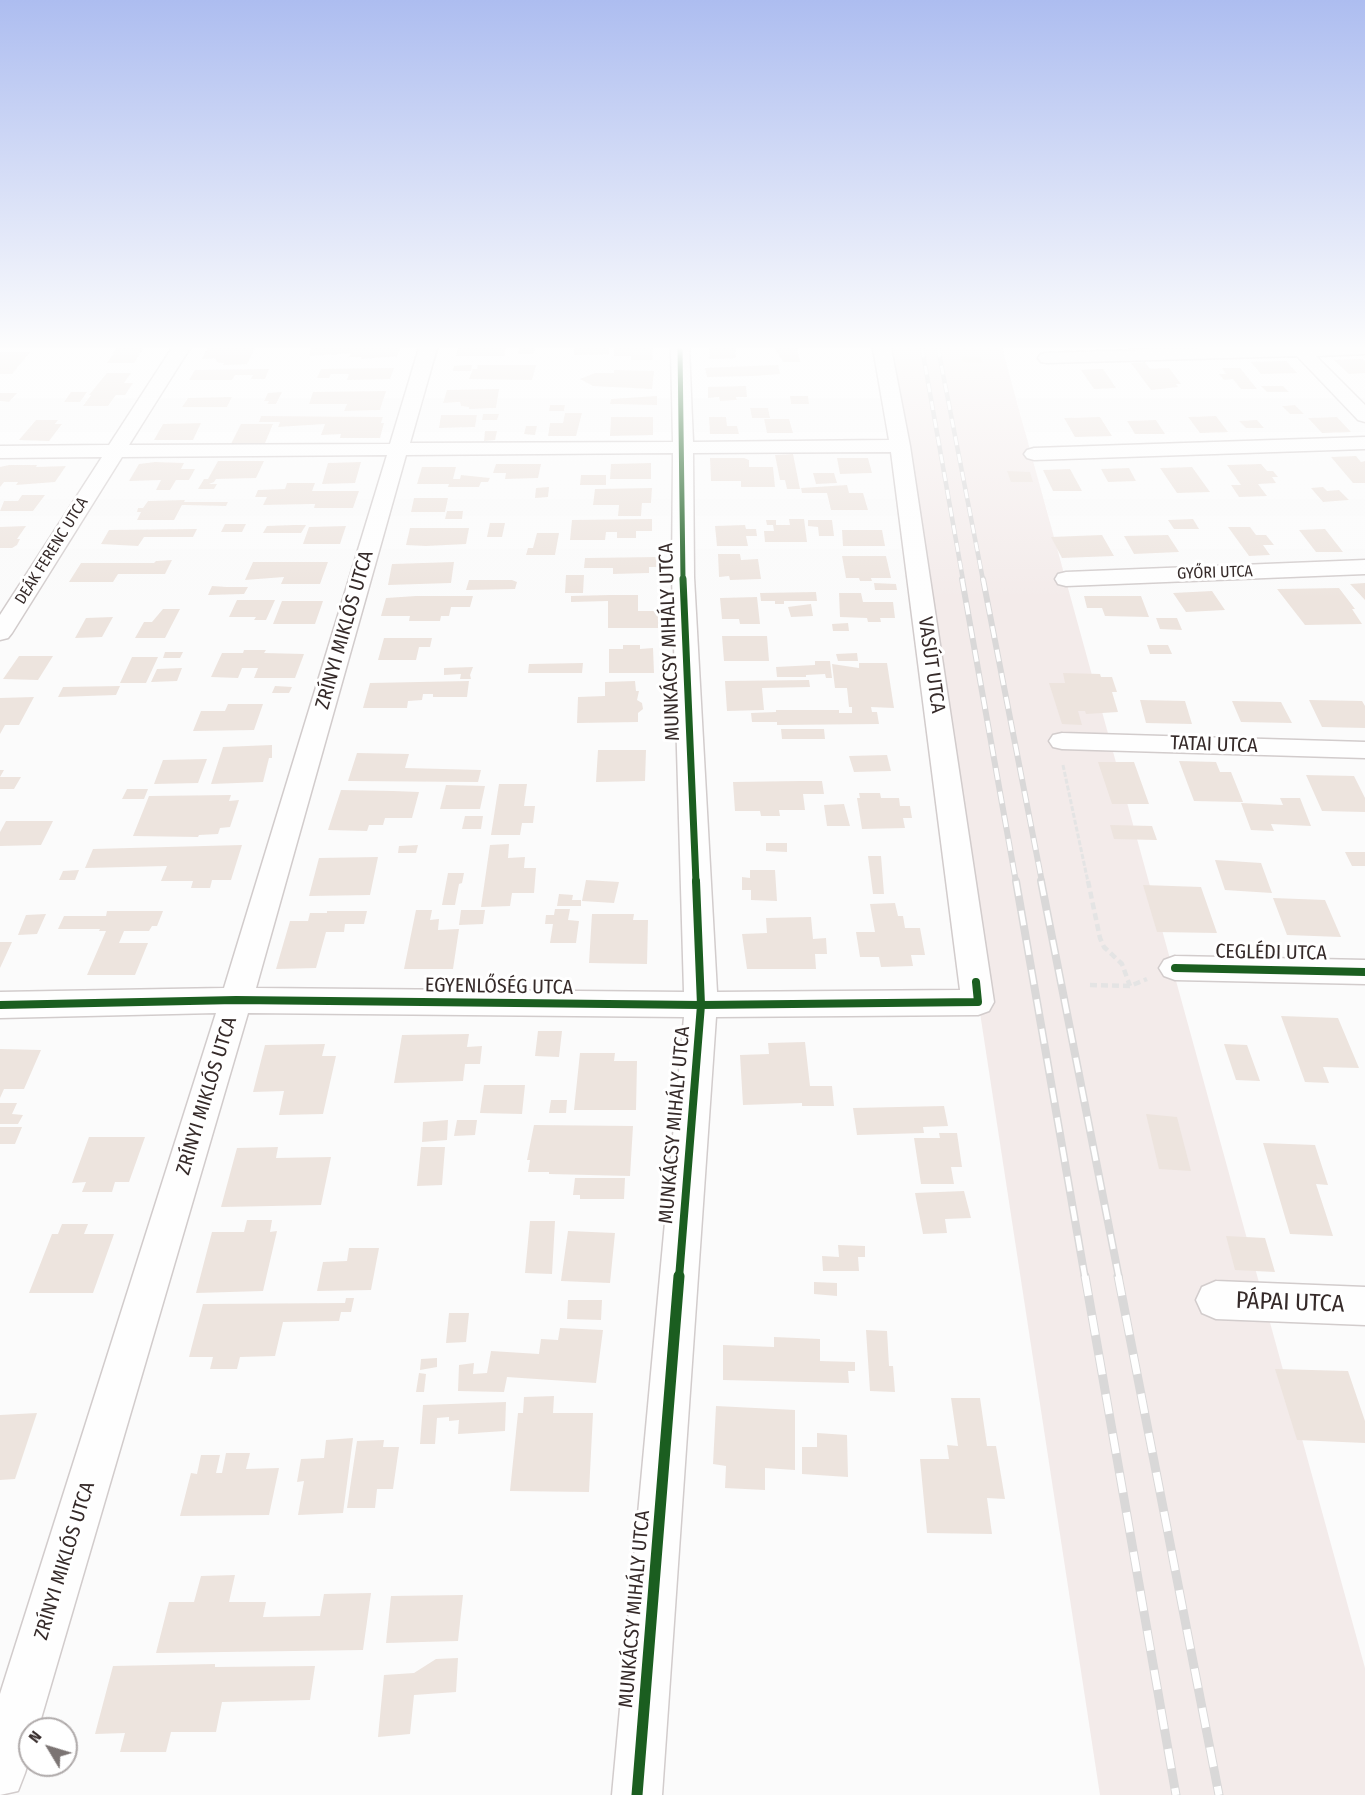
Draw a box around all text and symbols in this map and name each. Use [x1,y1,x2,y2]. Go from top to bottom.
street label: DEÁK FERENC UTCA [11,494,93,608]
street label: MUNKÁCSY MIHÁLY UTCA [655,543,685,741]
street label: ZRÍNYI MIKLÓS UTCA [311,548,379,712]
street label: GYŐRI UTCA [1177,562,1253,584]
street label: VASÚT UTCA [912,615,950,715]
street label: TATAI UTCA [1170,731,1258,759]
street label: CEGLÉDI UTCA [1215,940,1327,966]
street label: EGYENLŐSÉG UTCA [425,974,573,1000]
street label: ZRÍNYI MIKLÓS UTCA [172,1014,242,1178]
street label: MUNKÁCSY MIHÁLY UTCA [654,1025,696,1225]
street label: PÁPAI UTCA [1235,1287,1345,1319]
street label: ZRÍNYI MIKLÓS UTCA [30,1479,100,1643]
street label: MUNKÁCSY MIHÁLY UTCA [614,1509,656,1709]
north arrow [18,1717,78,1777]
text: N [25,1727,45,1746]

